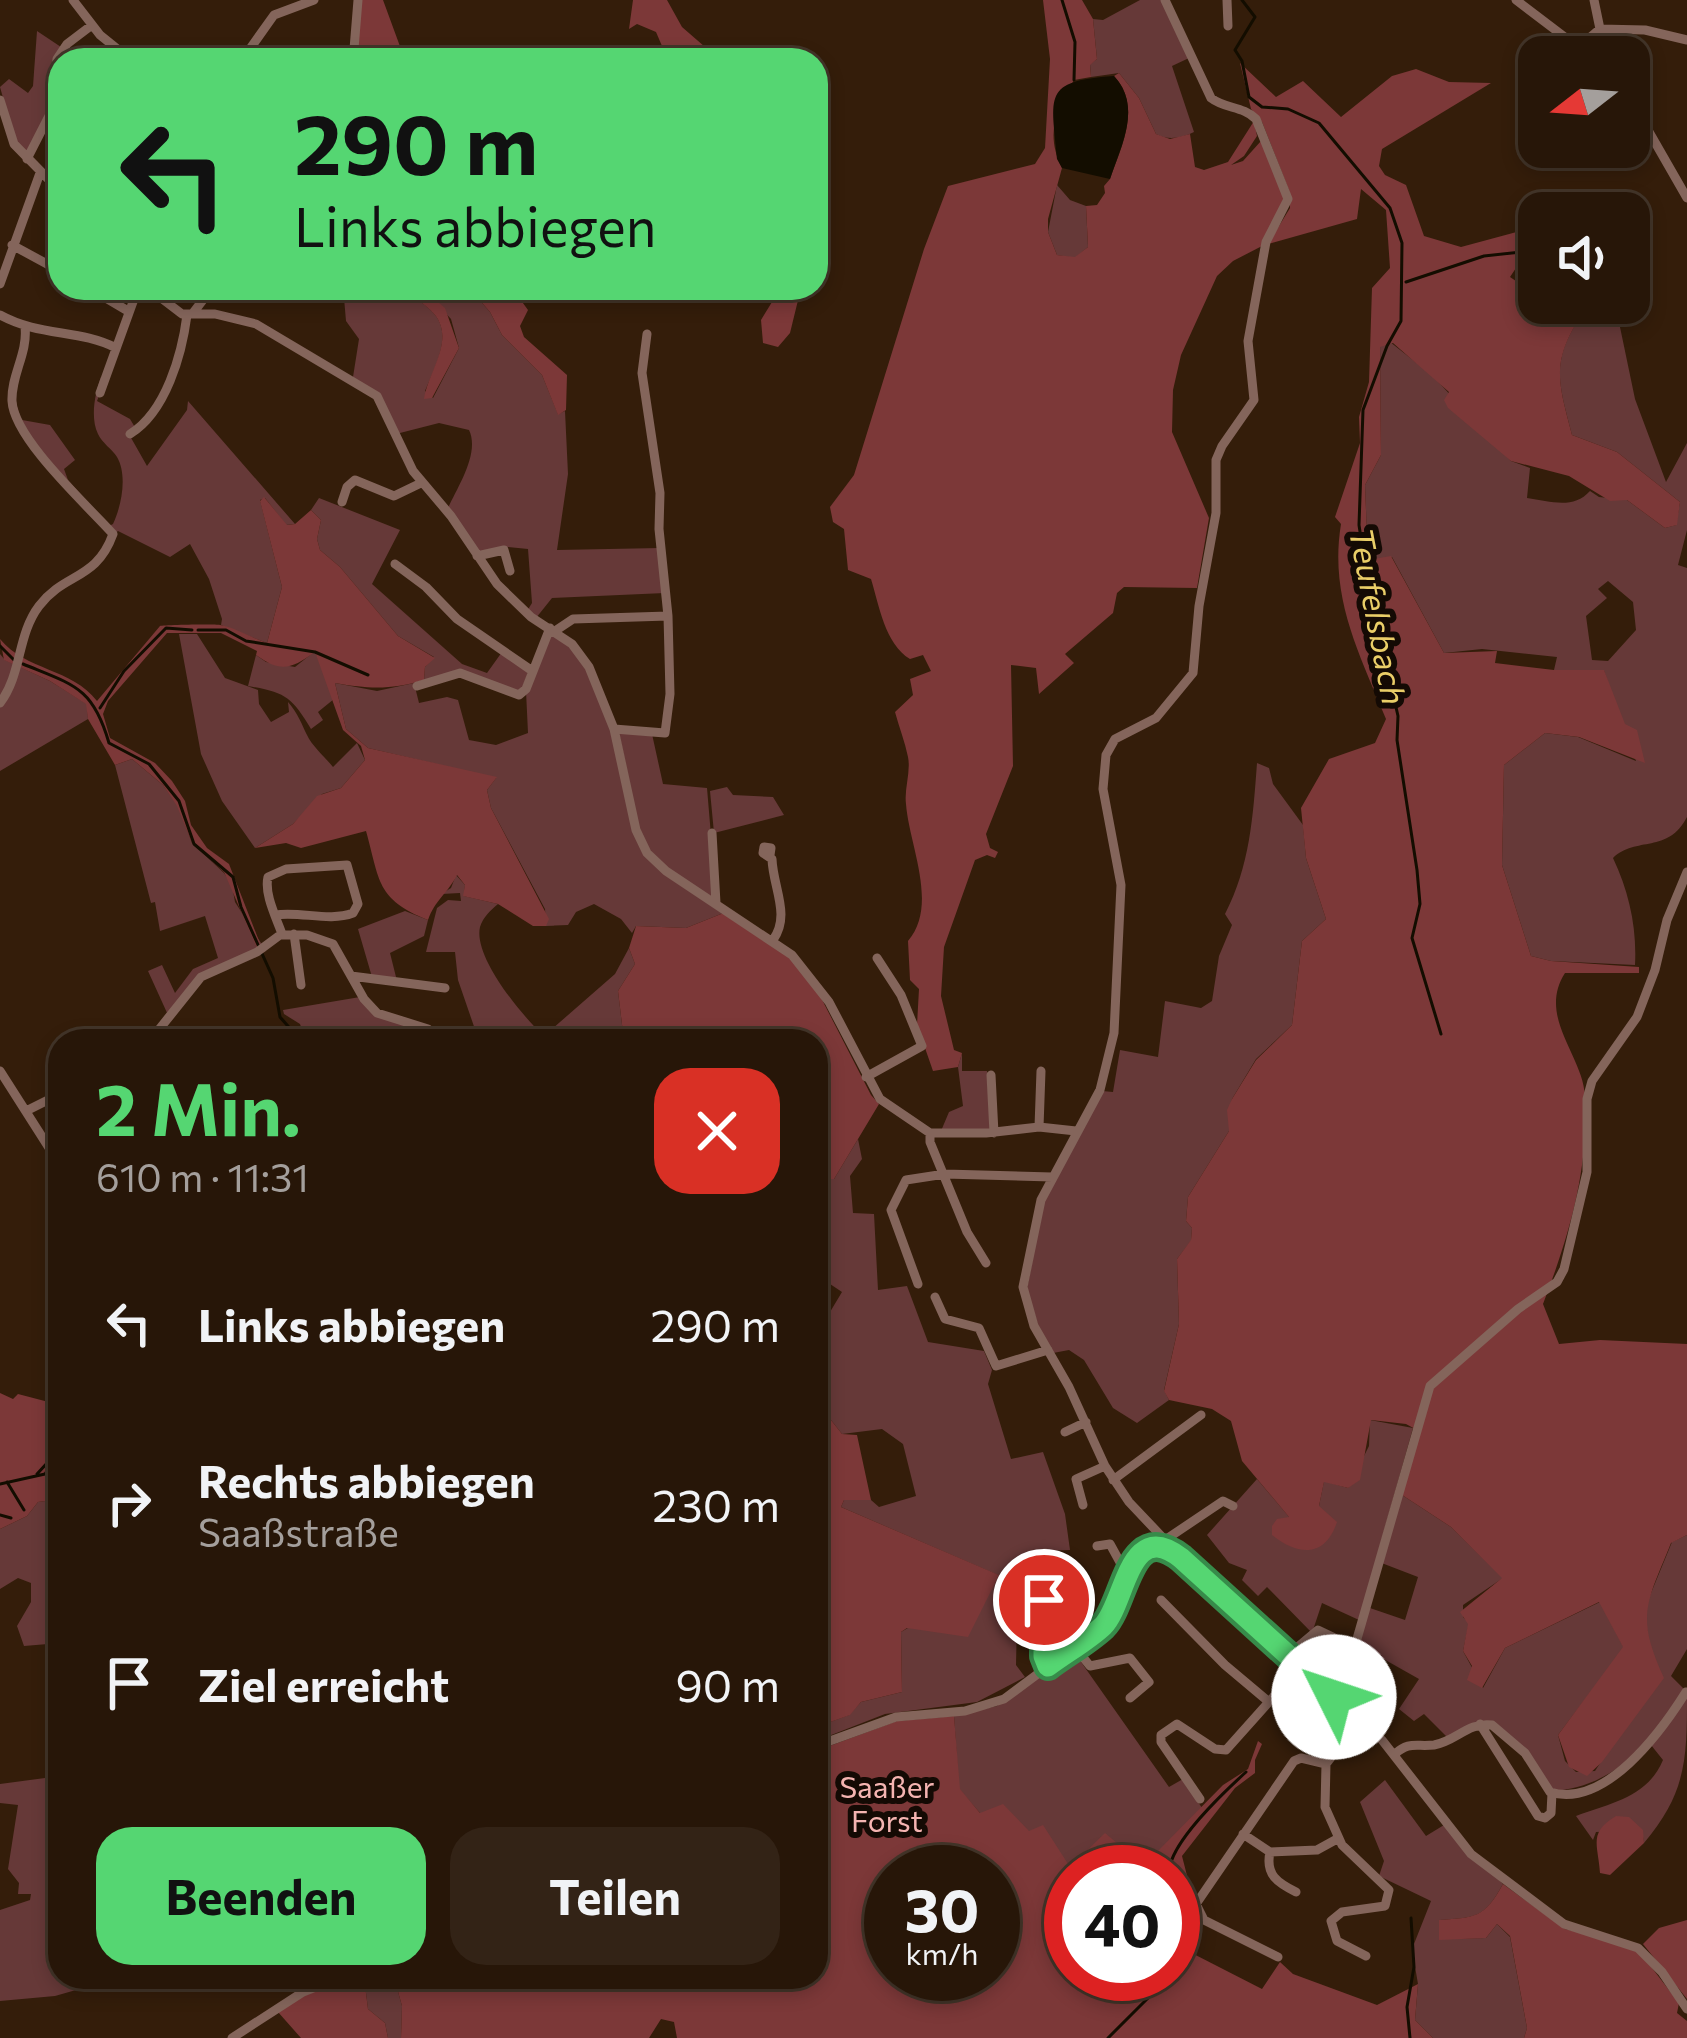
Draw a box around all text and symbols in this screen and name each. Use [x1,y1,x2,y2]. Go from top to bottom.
north arrow [1518,36,1650,168]
map controls [1518,36,1650,324]
text: 290 m [294,90,538,192]
icon: left [96,96,252,252]
text: Links abbiegen [294,192,657,258]
button: sound [1518,192,1650,324]
water label: Teufelsbach [1342,524,1416,708]
text: 2 Min. [96,1063,301,1151]
button: close [654,1068,780,1194]
text: 610 m · 11:31 [96,1152,309,1200]
icon: left [96,1290,162,1356]
text: Links abbiegen [198,1296,505,1351]
text: 290 m [651,1296,780,1351]
text: Rechts abbiegen [198,1452,535,1507]
icon: right [96,1470,162,1536]
text: 230 m [652,1476,780,1531]
text: Saaßstraße [198,1507,399,1555]
pin [993,1549,1095,1651]
icon: arrive [1011,1567,1077,1633]
position arrow [1271,1634,1397,1760]
icon: arrive [96,1650,162,1716]
text: Ziel erreicht [198,1656,449,1711]
text: 90 m [675,1656,780,1711]
park label: Saaßer Forst [840,1767,934,1838]
button: Beenden [96,1827,426,1965]
button: Teilen [450,1827,780,1965]
speed limit sign: 40 [1044,1845,1200,2001]
text: 30 [905,1871,979,1944]
text: km/h [906,1934,978,1971]

